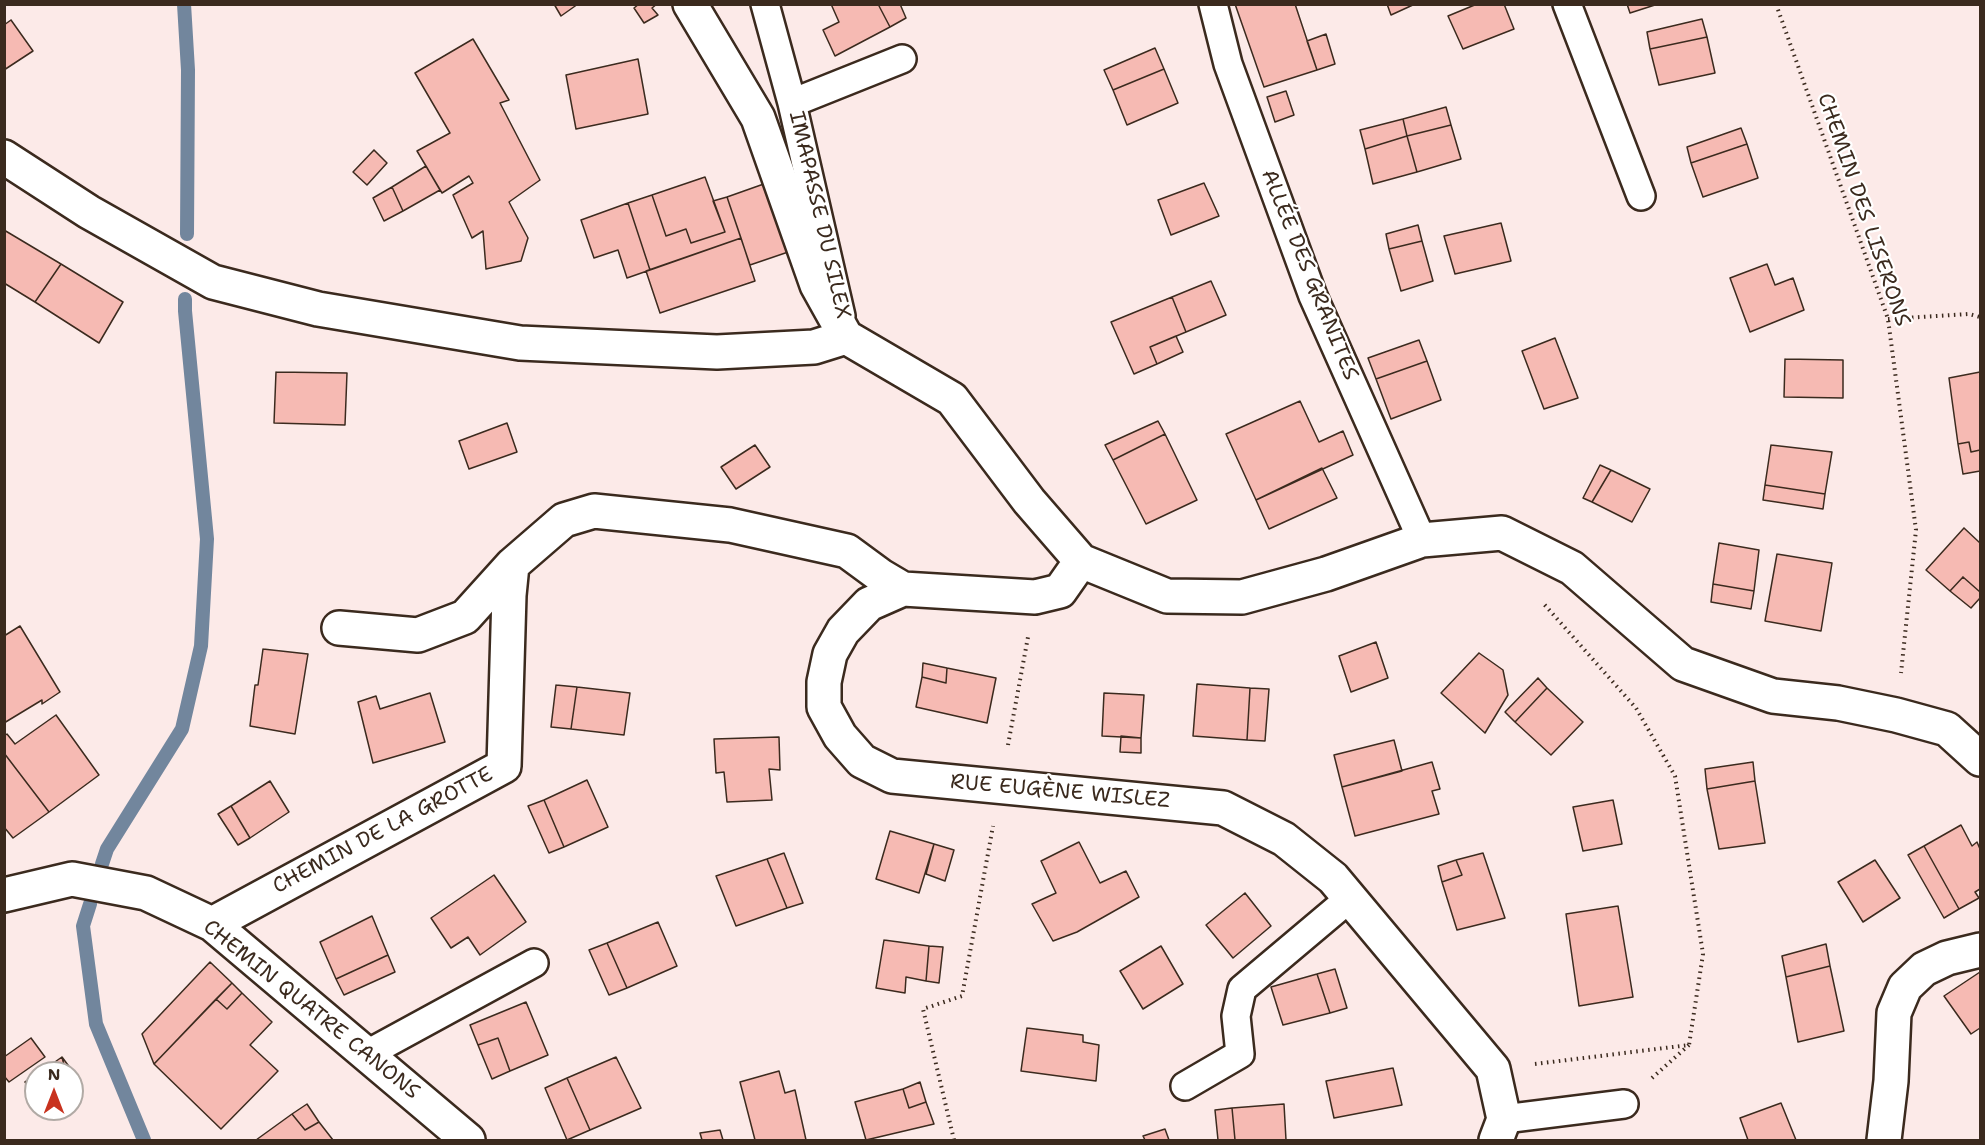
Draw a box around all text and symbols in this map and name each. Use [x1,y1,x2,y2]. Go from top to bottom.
street label: CHEMIN DES LISERONS [1811,90,1915,330]
street label: IMAPASSE DU SILEX [783,109,855,321]
street label: ALLÉE DES GRANITES [1255,166,1363,384]
street label: CHEMIN DE LA GROTTE [269,762,497,900]
street label: RUE EUGÈNE WISLEZ [949,770,1171,814]
street label: CHEMIN QUATRE CANONS [198,915,424,1105]
north arrow [24,1061,84,1121]
text: N [48,1064,60,1085]

